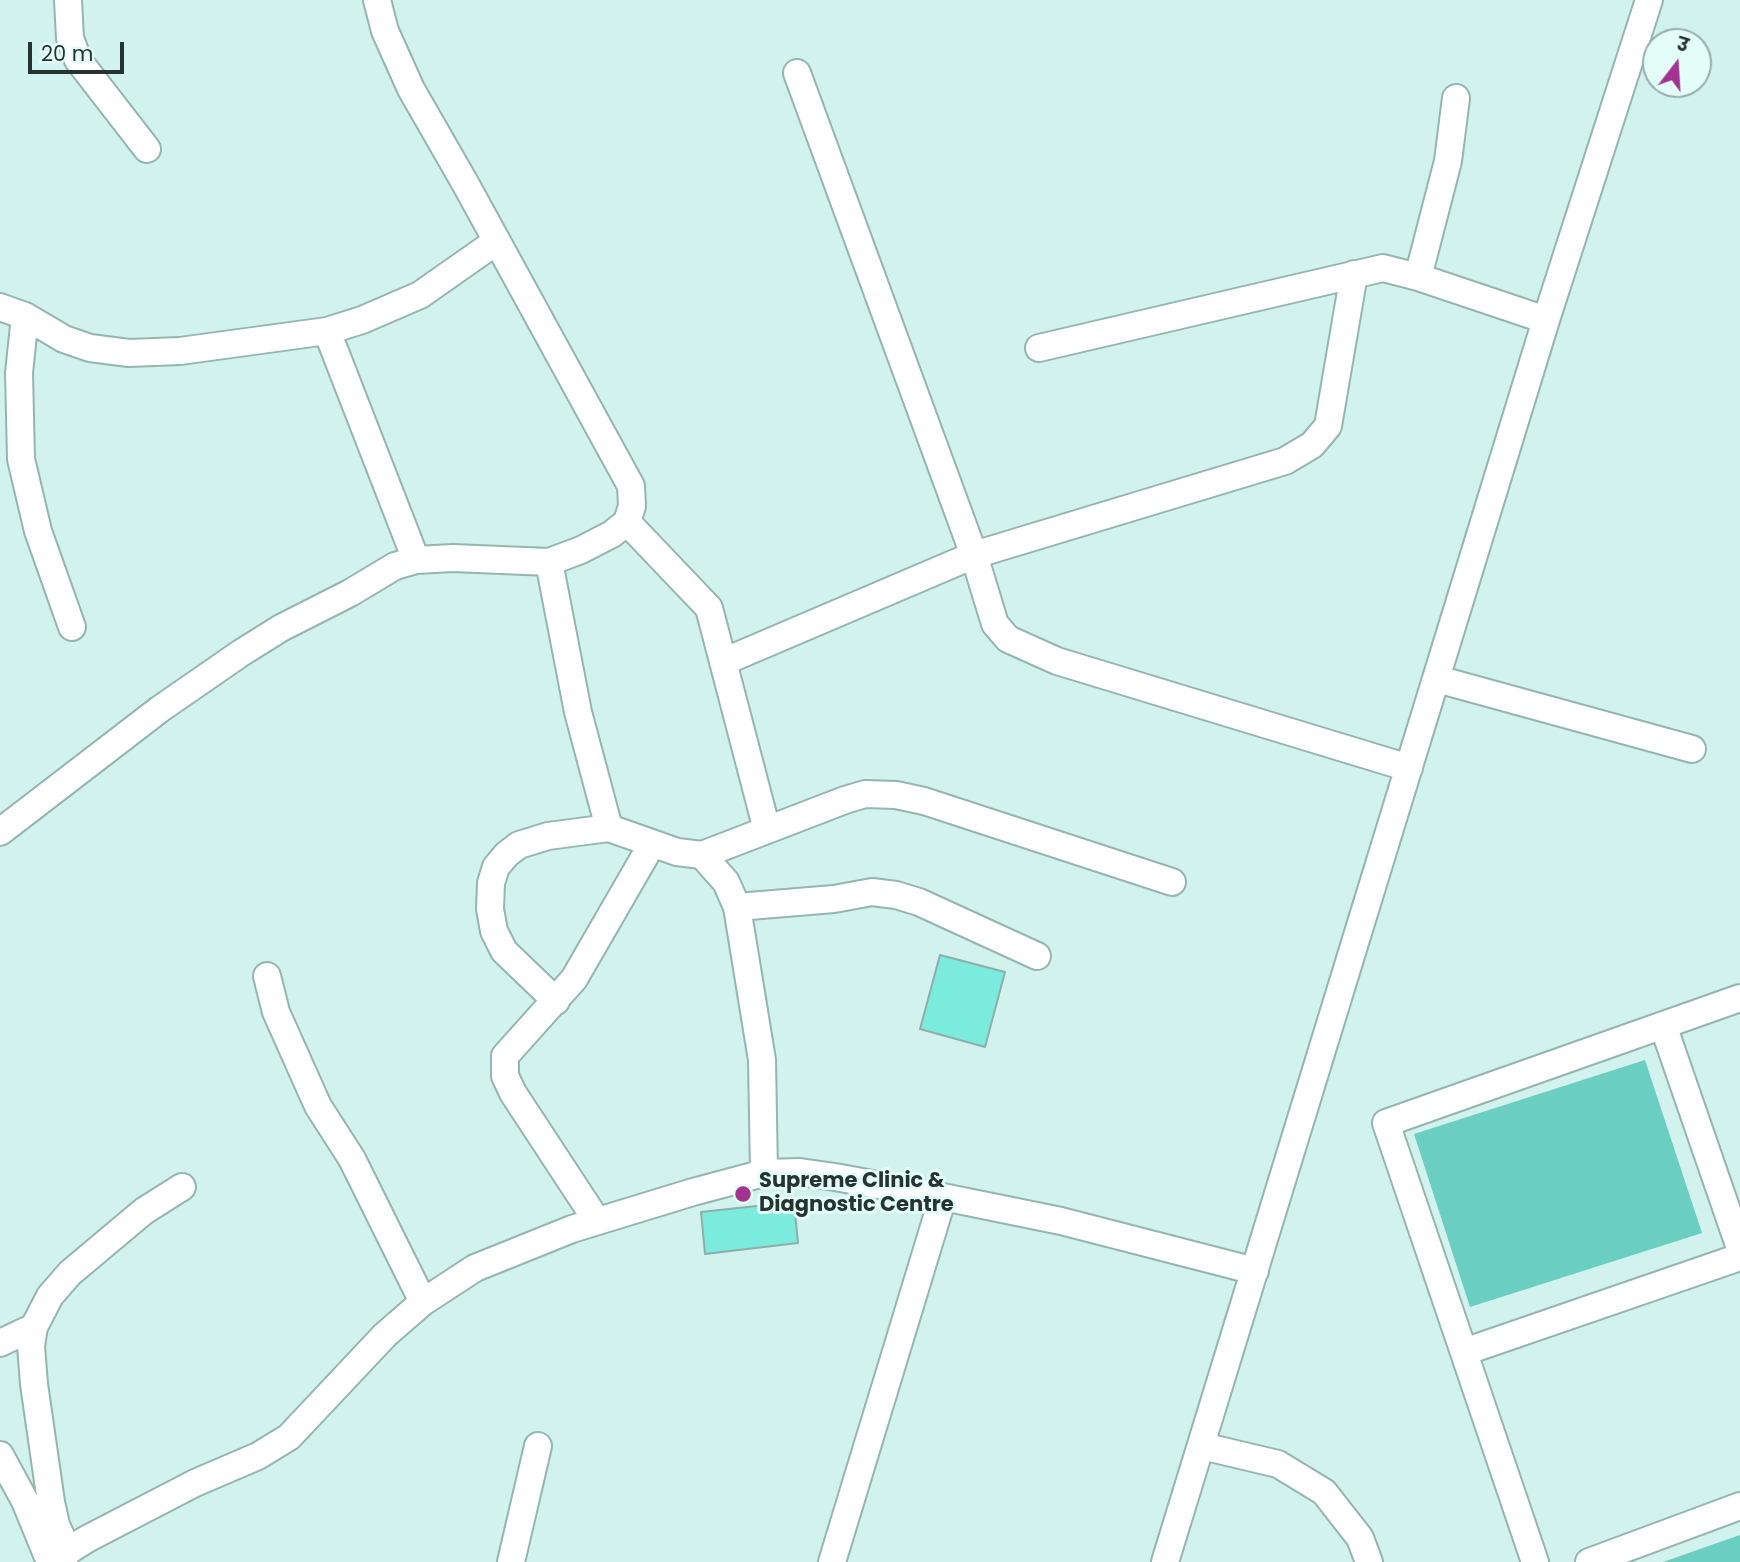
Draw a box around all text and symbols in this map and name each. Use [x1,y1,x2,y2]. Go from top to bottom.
scale bar [32,28,128,72]
north arrow [1642,28,1712,98]
text: उ [1674,30,1692,59]
text: 20 m [41,39,94,68]
place label: Supreme Clinic & Diagnostic Centre [759,1169,954,1219]
marker: Supreme Clinic & Diagnostic Centre [733,1184,753,1204]

